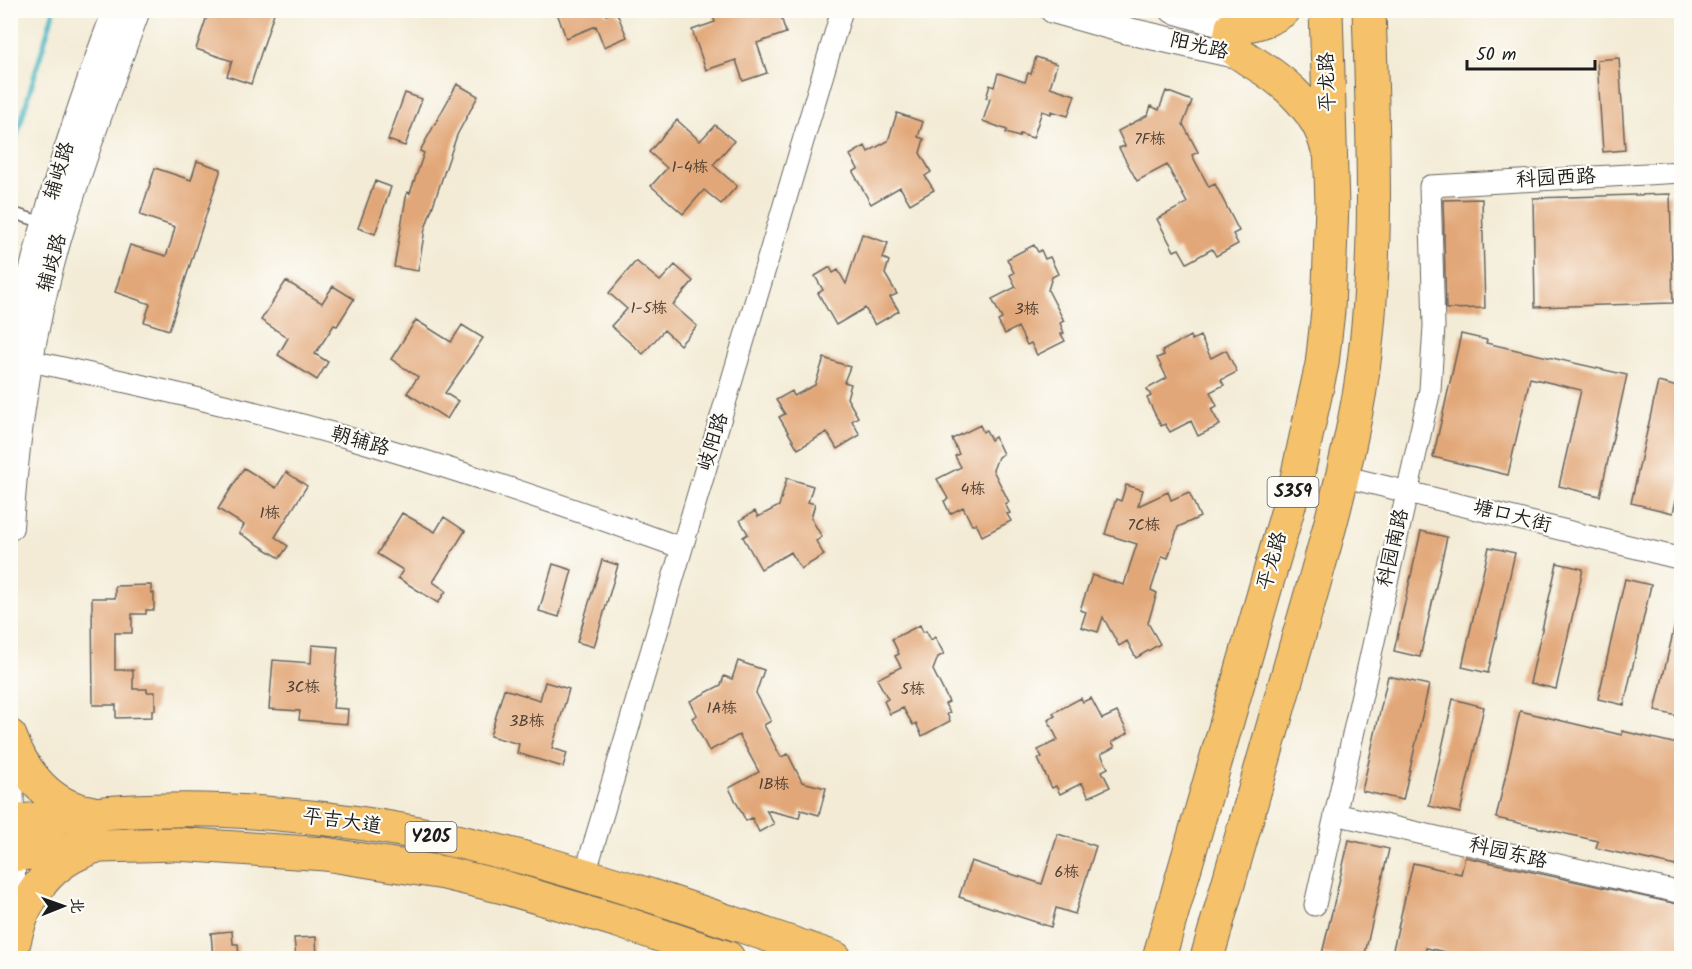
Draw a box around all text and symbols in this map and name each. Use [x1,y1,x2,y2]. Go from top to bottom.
street label: 阳光路 [1166,25,1233,70]
scale bar [1467,33,1594,71]
text: 50 m [1476,41,1516,70]
street label: 平龙路 [1311,50,1345,113]
house number: 7F栋 [1134,127,1166,152]
street label: 辅岐路 [36,137,84,204]
house number: 1-4栋 [671,155,709,180]
street label: 科园西路 [1515,161,1598,197]
street label: 辅歧路 [30,229,76,296]
house number: 1-5栋 [631,296,667,321]
house number: 3栋 [1014,297,1040,322]
street label: 岐阳路 [690,408,738,475]
street label: 朝辅路 [327,418,394,466]
house number: 4栋 [961,477,985,502]
road number: S359 [1268,477,1318,507]
street label: 塘口大街 [1469,492,1555,542]
house number: 1栋 [259,501,281,526]
street label: 科园南路 [1369,504,1419,591]
house number: 7C栋 [1128,513,1160,538]
street label: 平龙路 [1249,527,1297,594]
house number: 3C栋 [286,675,320,700]
house number: 5栋 [901,677,925,702]
house number: 1A栋 [707,696,737,721]
house number: 3B栋 [509,709,545,734]
house number: 1B栋 [758,772,790,797]
street label: 平吉大道 [300,801,384,843]
road number: Y205 [406,822,456,852]
street label: 科园东路 [1465,829,1552,879]
house number: 6栋 [1055,860,1079,885]
north arrow [33,876,93,936]
text: 北 [64,898,89,914]

